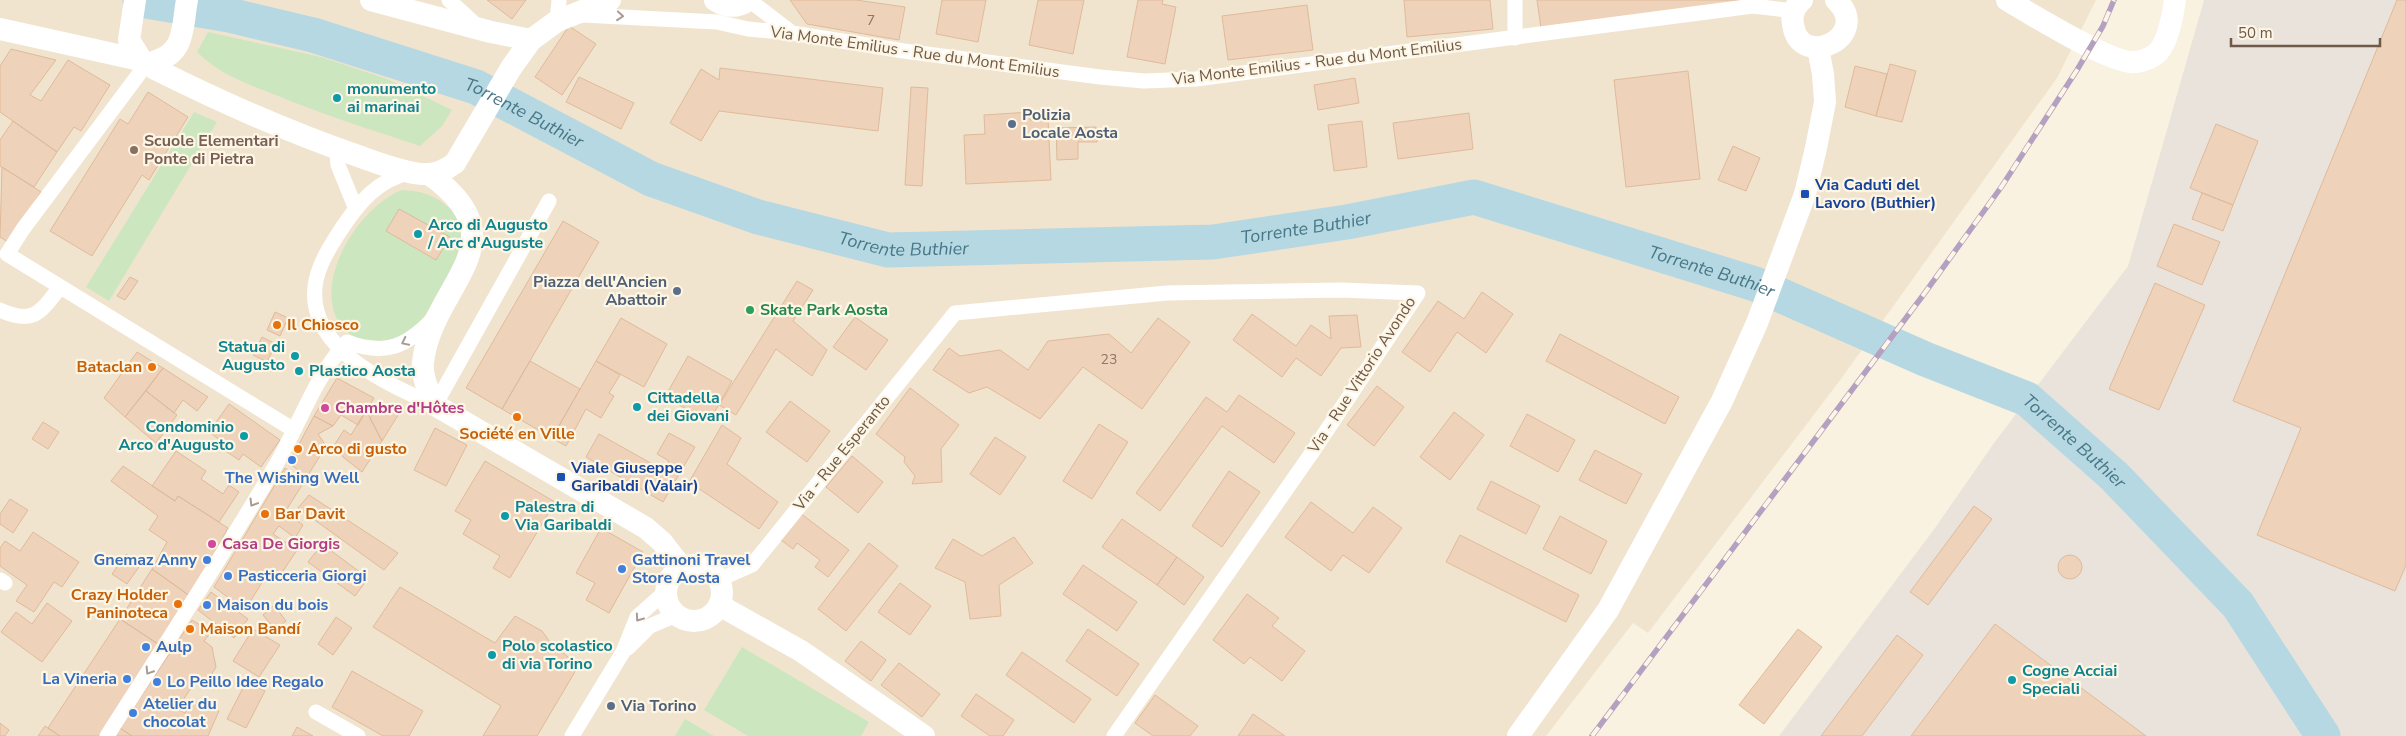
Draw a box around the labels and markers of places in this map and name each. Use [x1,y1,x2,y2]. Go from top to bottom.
place label: monumento ai marinai [347,78,436,118]
marker: monumento ai marinai [331,92,343,104]
place label: Polizia Locale Aosta [1022,104,1118,144]
marker: Polizia Locale Aosta [1006,118,1018,130]
place label: Scuole Elementari Ponte di Pietra [144,130,279,170]
marker: Scuole Elementari Ponte di Pietra [128,144,140,156]
place label: Via Caduti del Lavoro (Buthier) [1814,174,1936,214]
marker: Via Caduti del Lavoro (Buthier) [1799,188,1811,200]
place label: Arco di Augusto / Arc d'Auguste [427,214,548,254]
marker: Arco di Augusto / Arc d'Auguste [412,228,424,240]
place label: Piazza dell'Ancien Abattoir [533,271,668,311]
marker: Piazza dell'Ancien Abattoir [671,285,683,297]
place label: Skate Park Aosta [760,299,888,321]
marker: Skate Park Aosta [744,304,756,316]
place label: Il Chiosco [287,314,359,336]
marker: Il Chiosco [271,319,283,331]
place label: Statua di Augusto [218,336,285,376]
marker: Statua di Augusto [289,350,301,362]
place label: Bataclan [77,356,142,378]
place label: Plastico Aosta [309,360,416,382]
marker: Bataclan [146,361,158,373]
marker: Plastico Aosta [293,365,305,377]
place label: Cittadella dei Giovani [647,387,729,427]
place label: Chambre d'Hôtes [335,397,464,419]
marker: Cittadella dei Giovani [631,401,643,413]
marker: Chambre d'Hôtes [319,402,331,414]
marker: Société en Ville [511,411,523,423]
place label: Condominio Arco d'Augusto [118,416,234,456]
place label: Société en Ville [459,423,575,445]
marker: Condominio Arco d'Augusto [238,430,250,442]
place label: Arco di gusto [308,438,407,460]
marker: Arco di gusto [292,443,304,455]
marker: The Wishing Well [286,454,298,466]
place label: Viale Giuseppe Garibaldi (Valair) [570,457,699,497]
place label: The Wishing Well [225,467,359,489]
marker: Viale Giuseppe Garibaldi (Valair) [555,471,567,483]
place label: Palestra di Via Garibaldi [514,496,612,536]
place label: Bar Davit [275,503,346,525]
marker: Bar Davit [259,508,271,520]
marker: Palestra di Via Garibaldi [499,510,511,522]
place label: Casa De Giorgis [222,533,340,555]
marker: Casa De Giorgis [206,538,218,550]
place label: Gnemaz Anny [94,549,198,571]
place label: Gattinoni Travel Store Aosta [632,549,750,589]
marker: Gnemaz Anny [201,554,213,566]
marker: Gattinoni Travel Store Aosta [616,563,628,575]
place label: Pasticceria Giorgi [238,565,367,587]
marker: Pasticceria Giorgi [222,570,234,582]
place label: Crazy Holder Paninoteca [71,584,169,624]
place label: Maison du bois [217,594,329,616]
marker: Crazy Holder Paninoteca [172,598,184,610]
marker: Maison du bois [201,599,213,611]
place label: Maison Bandí [200,618,301,640]
marker: Maison Bandí [184,623,196,635]
place label: Polo scolastico di via Torino [502,635,613,675]
place label: Aulp [156,636,192,658]
marker: Aulp [140,641,152,653]
marker: Polo scolastico di via Torino [486,649,498,661]
place label: Cogne Acciai Speciali [2022,660,2117,700]
place label: La Vineria [42,668,117,690]
place label: Lo Peillo Idee Regalo [167,671,324,693]
marker: La Vineria [121,673,133,685]
marker: Cogne Acciai Speciali [2006,674,2018,686]
marker: Lo Peillo Idee Regalo [151,676,163,688]
place label: Atelier du chocolat [143,693,217,733]
place label: Via Torino [620,695,696,717]
marker: Via Torino [605,700,617,712]
marker: Atelier du chocolat [127,707,139,719]

